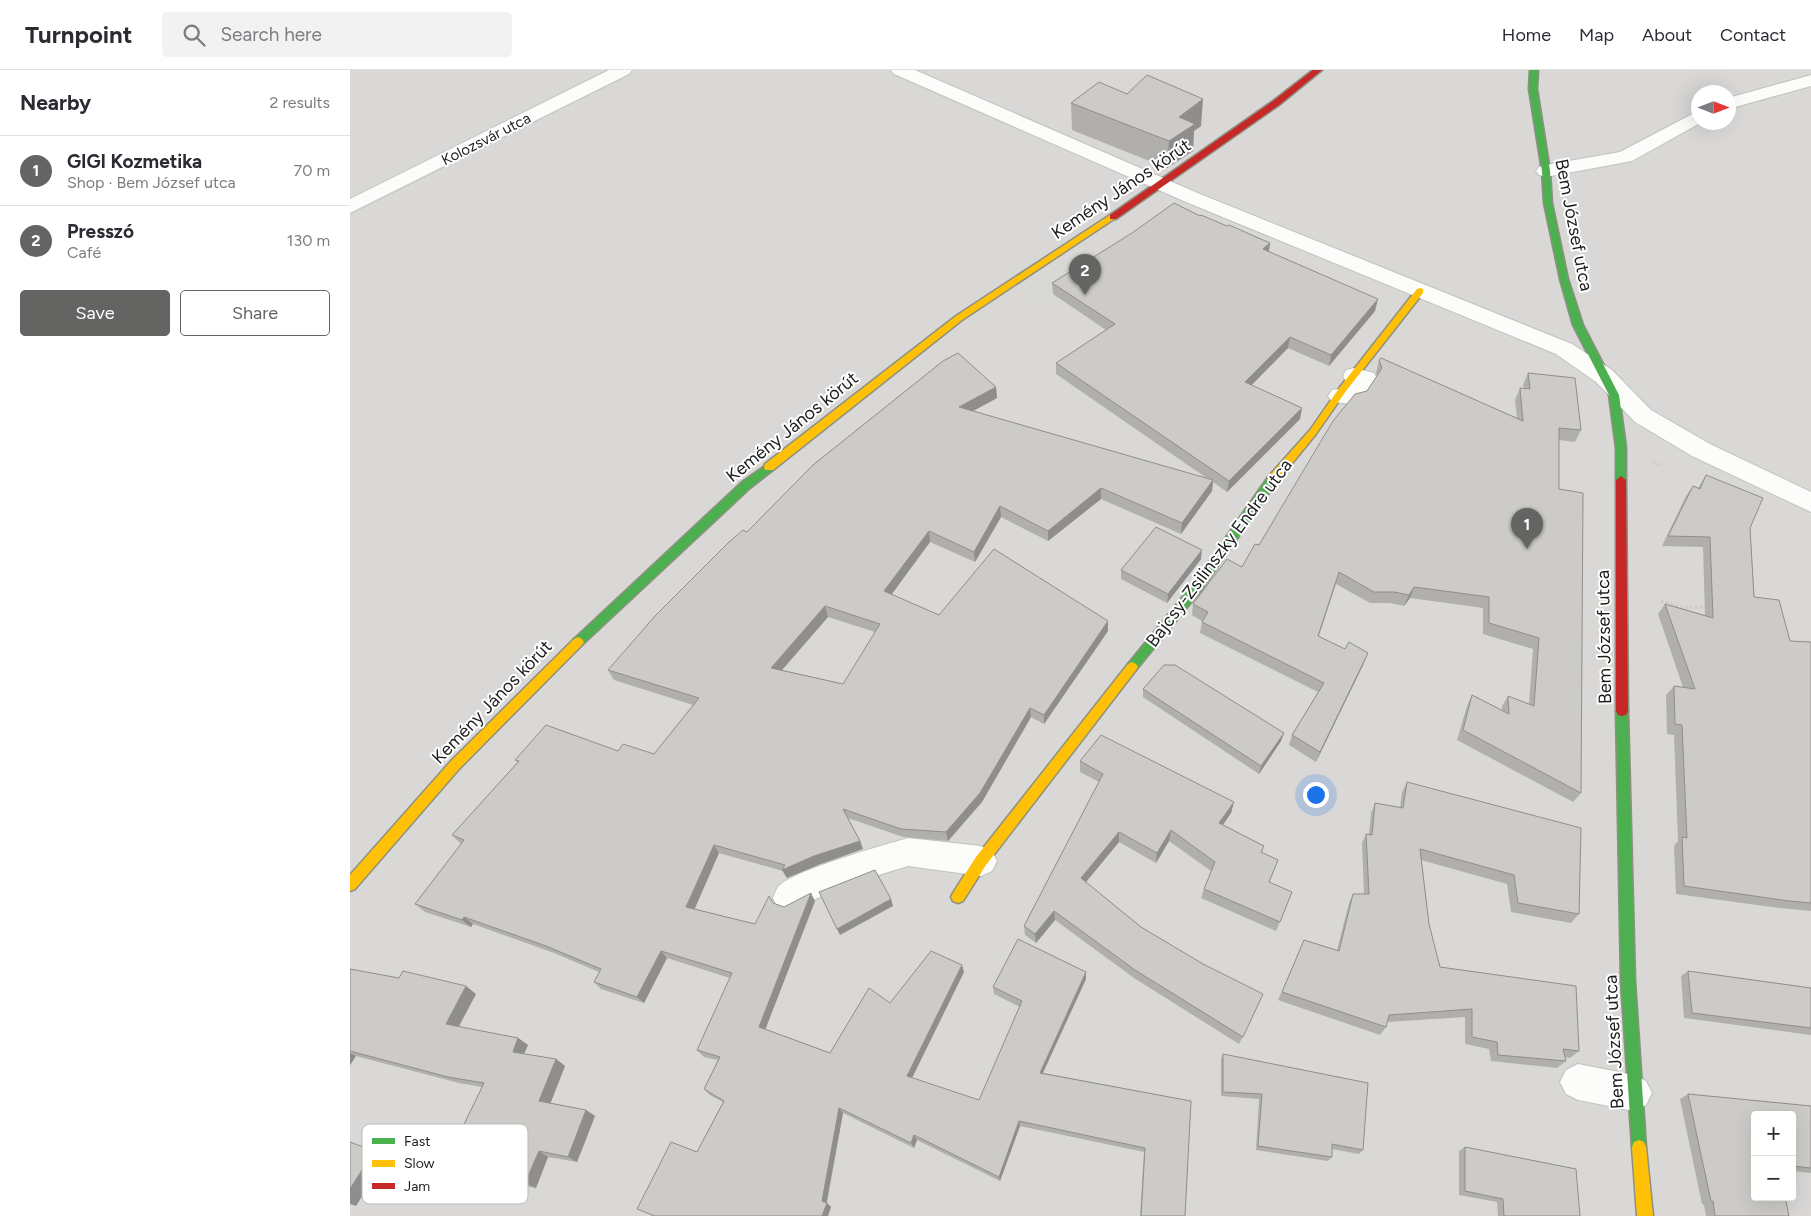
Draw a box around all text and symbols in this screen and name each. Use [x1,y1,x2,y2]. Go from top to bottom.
search box [162,12,512,57]
text: Turnpoint [25,20,132,49]
icon: search [180,21,208,49]
text: Search here [220,23,322,46]
text: Home [1502,24,1551,46]
text: Map [1579,24,1614,46]
text: About [1642,24,1692,46]
text: Contact [1720,24,1786,46]
north arrow [1691,85,1736,130]
text: Nearby [20,90,91,115]
text: 2 results [270,93,330,112]
street label: Kolozsvár utca [438,109,534,169]
street label: Kemény János körút [1047,134,1195,244]
text: GIGI Kozmetika [67,150,202,173]
street label: Bem József utca [1550,157,1598,293]
text: 1 [33,161,39,180]
text: 70 m [294,161,330,180]
text: Shop · Bem József utca [67,173,236,192]
text: Presszó [67,220,134,243]
text: 2 [31,231,41,250]
text: 130 m [287,231,330,250]
text: Café [67,243,101,262]
pin: 2 [1069,254,1101,295]
button: Save [20,290,170,336]
button: Share [180,290,330,336]
street label: Kemény János körút [722,367,863,487]
street label: Bajcsy-Zsilinszky Endre utca [1141,455,1297,651]
pin: 1 [1511,508,1543,549]
street label: Bem József utca [1592,570,1616,704]
street label: Kemény János körút [427,635,557,768]
your location [1303,782,1329,808]
street label: Bem József utca [1600,974,1628,1110]
map controls [1751,1111,1796,1201]
button: + [1751,1111,1796,1156]
legend [362,1124,528,1204]
text: Fast [404,1133,430,1150]
text: Slow [404,1155,435,1172]
button: − [1751,1156,1796,1201]
text: Jam [404,1178,430,1195]

